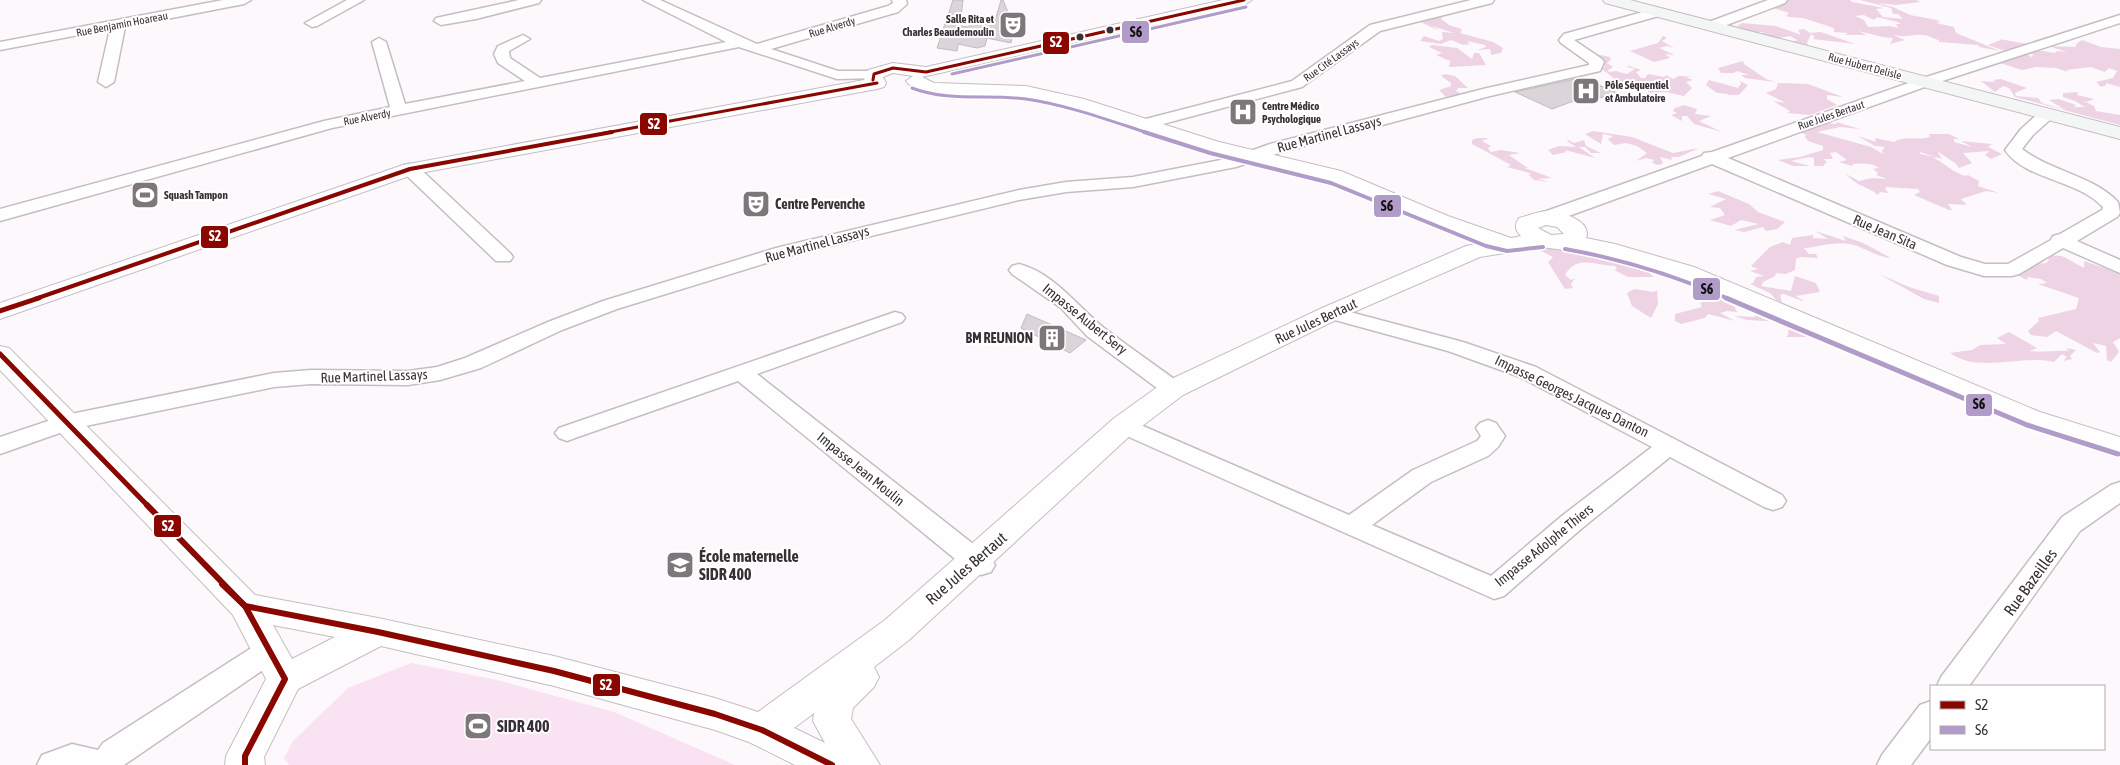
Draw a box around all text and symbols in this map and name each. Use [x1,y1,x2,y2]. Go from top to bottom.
street label: Rue Benjamin Hoareau [75,9,169,39]
theatre icon: Salle Rita et Charles Beaudemoulin [998,10,1028,40]
place label: Salle Rita et Charles Beaudemoulin [902,13,995,38]
street label: Rue Alverdy [807,14,857,40]
line badge: S6 [1121,20,1150,44]
text: S6 [1130,24,1143,40]
unlabelled marker [1105,25,1115,35]
line badge: S2 [1042,31,1070,55]
unlabelled marker [1075,32,1085,42]
text: S2 [1050,34,1063,50]
street label: Rue Cité Lassays [1301,36,1361,84]
street label: Rue Hubert Delisle [1827,50,1903,82]
hospital icon: Pôle Séquentiel et Ambulatoire [1571,76,1601,106]
place label: Pôle Séquentiel et Ambulatoire [1605,79,1670,104]
hospital icon: Centre Médico Psychologique [1228,97,1258,127]
street label: Rue Jules Bertaut [1796,98,1866,132]
place label: Centre Médico Psychologique [1262,100,1321,125]
street label: Rue Alverdy [342,106,392,127]
line badge: S2 [639,112,668,136]
street label: Rue Martinel Lassays [1275,112,1383,156]
text: S2 [648,116,661,132]
sports icon: Squash Tampon [130,180,160,210]
place label: Squash Tampon [164,189,228,201]
theatre icon: Centre Pervenche [741,189,771,219]
line badge: S6 [1373,194,1402,218]
place label: Centre Pervenche [775,196,865,212]
text: S6 [1381,198,1394,214]
street label: Rue Jean Sita [1851,211,1919,253]
street label: Rue Martinel Lassays [763,222,871,266]
line badge: S2 [200,225,229,249]
text: S2 [209,228,222,244]
line badge: S6 [1692,277,1721,301]
street label: Impasse Aubert Sery [1040,280,1130,358]
text: S6 [1701,281,1714,297]
street label: Rue Jules Bertaut [1273,295,1359,347]
building icon: BM REUNION [1037,323,1067,353]
place label: BM REUNION [966,330,1033,346]
street label: Impasse Georges Jacques Danton [1493,352,1651,440]
street label: Rue Martinel Lassays [320,366,428,386]
line badge: S6 [1965,393,1993,417]
text: S6 [1973,396,1986,412]
street label: Impasse Jean Moulin [814,429,908,509]
street label: Impasse Adolphe Thiers [1492,500,1596,590]
line badge: S2 [153,514,182,538]
text: S2 [162,518,175,534]
street label: Rue Jules Bertaut [922,528,1010,608]
street label: Rue Bazeilles [2000,545,2060,619]
place label: École maternelle SIDR 400 [699,547,799,583]
school or university icon: École maternelle SIDR 400 [665,550,695,580]
line badge: S2 [592,673,621,697]
text: S2 [600,677,613,693]
legend [1930,685,2105,750]
text: S2 [1975,696,1988,713]
sports icon: SIDR 400 [463,711,493,741]
place label: SIDR 400 [497,717,550,735]
text: S6 [1975,721,1988,738]

